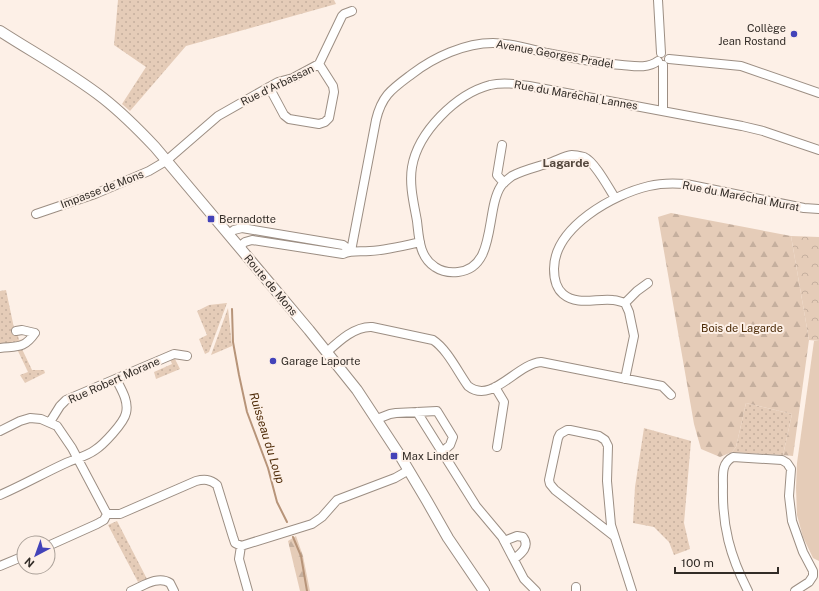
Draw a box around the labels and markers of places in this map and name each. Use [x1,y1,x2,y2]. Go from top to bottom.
place label: Collège Jean Rostand [718,22,786,47]
marker: Collège Jean Rostand [789,29,799,39]
place label: Bernadotte [219,213,276,225]
marker: Bernadotte [206,214,216,224]
place label: Garage Laporte [281,355,360,367]
marker: Garage Laporte [268,356,278,366]
place label: Max Linder [402,450,459,462]
marker: Max Linder [389,451,399,461]

